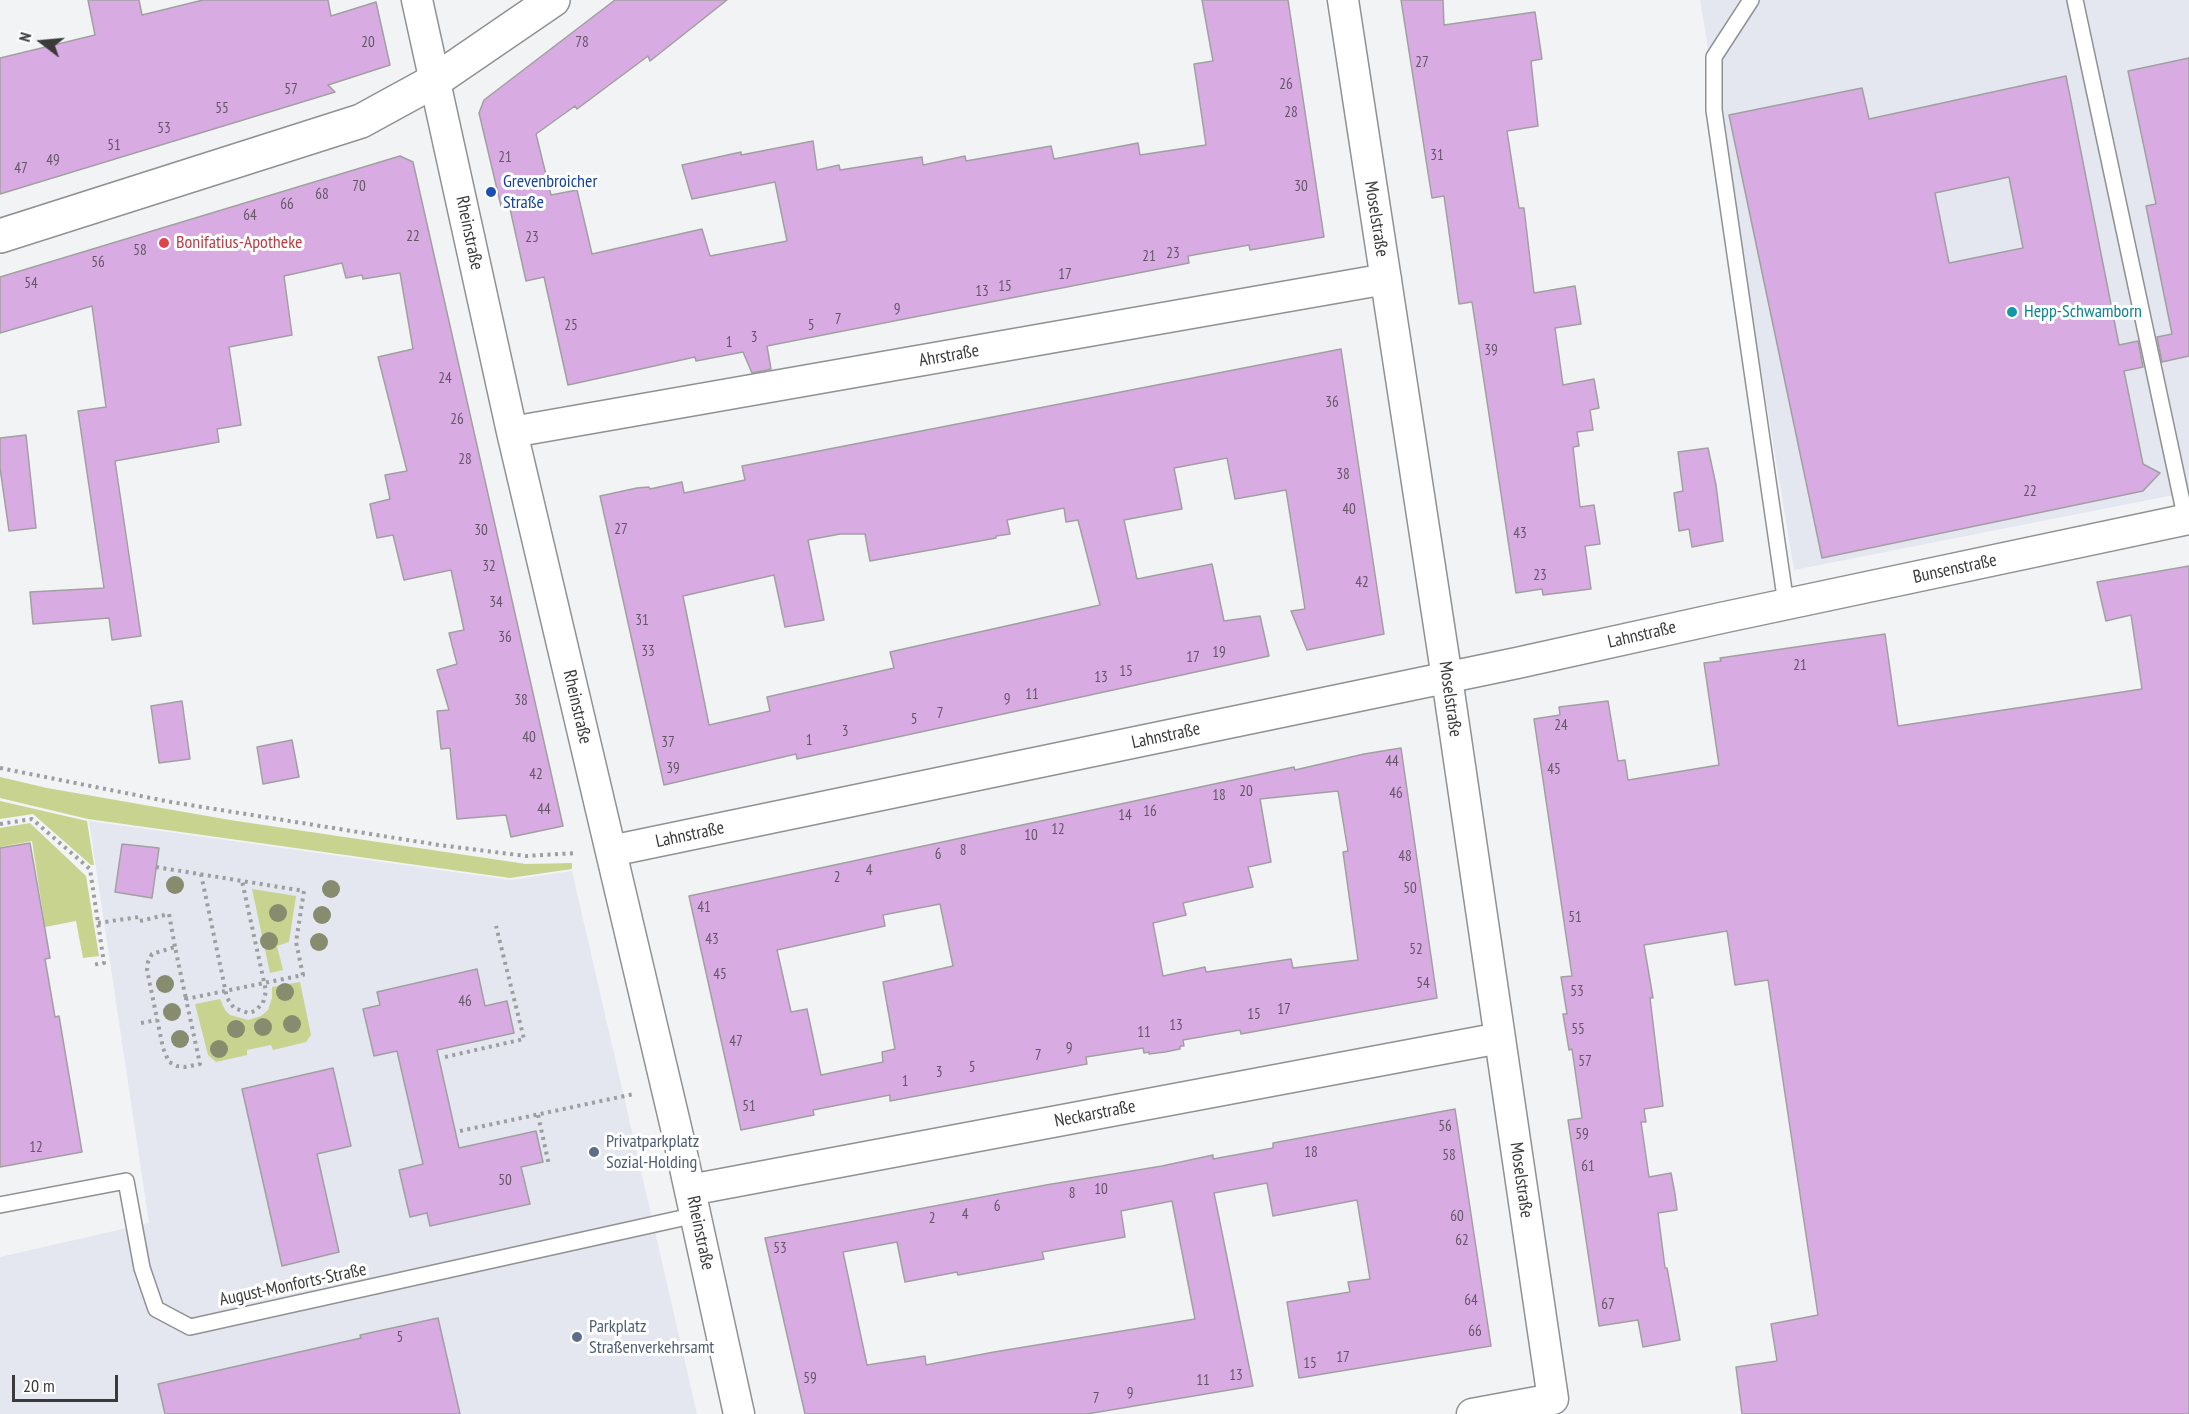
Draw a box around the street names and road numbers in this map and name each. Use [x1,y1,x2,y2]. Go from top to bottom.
street label: Moselstraße [1359,180,1393,258]
street label: Rheinstraße [451,194,487,272]
street label: Ahrstraße [917,340,981,372]
street label: Bunsenstraße [1911,550,1999,588]
street label: Lahnstraße [1606,617,1678,653]
street label: Moselstraße [1434,660,1466,738]
street label: Rheinstraße [558,668,596,746]
street label: Lahnstraße [1130,718,1202,754]
street label: Lahnstraße [654,817,726,853]
street label: Neckarstraße [1053,1096,1137,1132]
street label: Moselstraße [1505,1141,1537,1219]
street label: Rheinstraße [682,1194,718,1272]
street label: August-Monforts-Straße [217,1259,369,1311]

